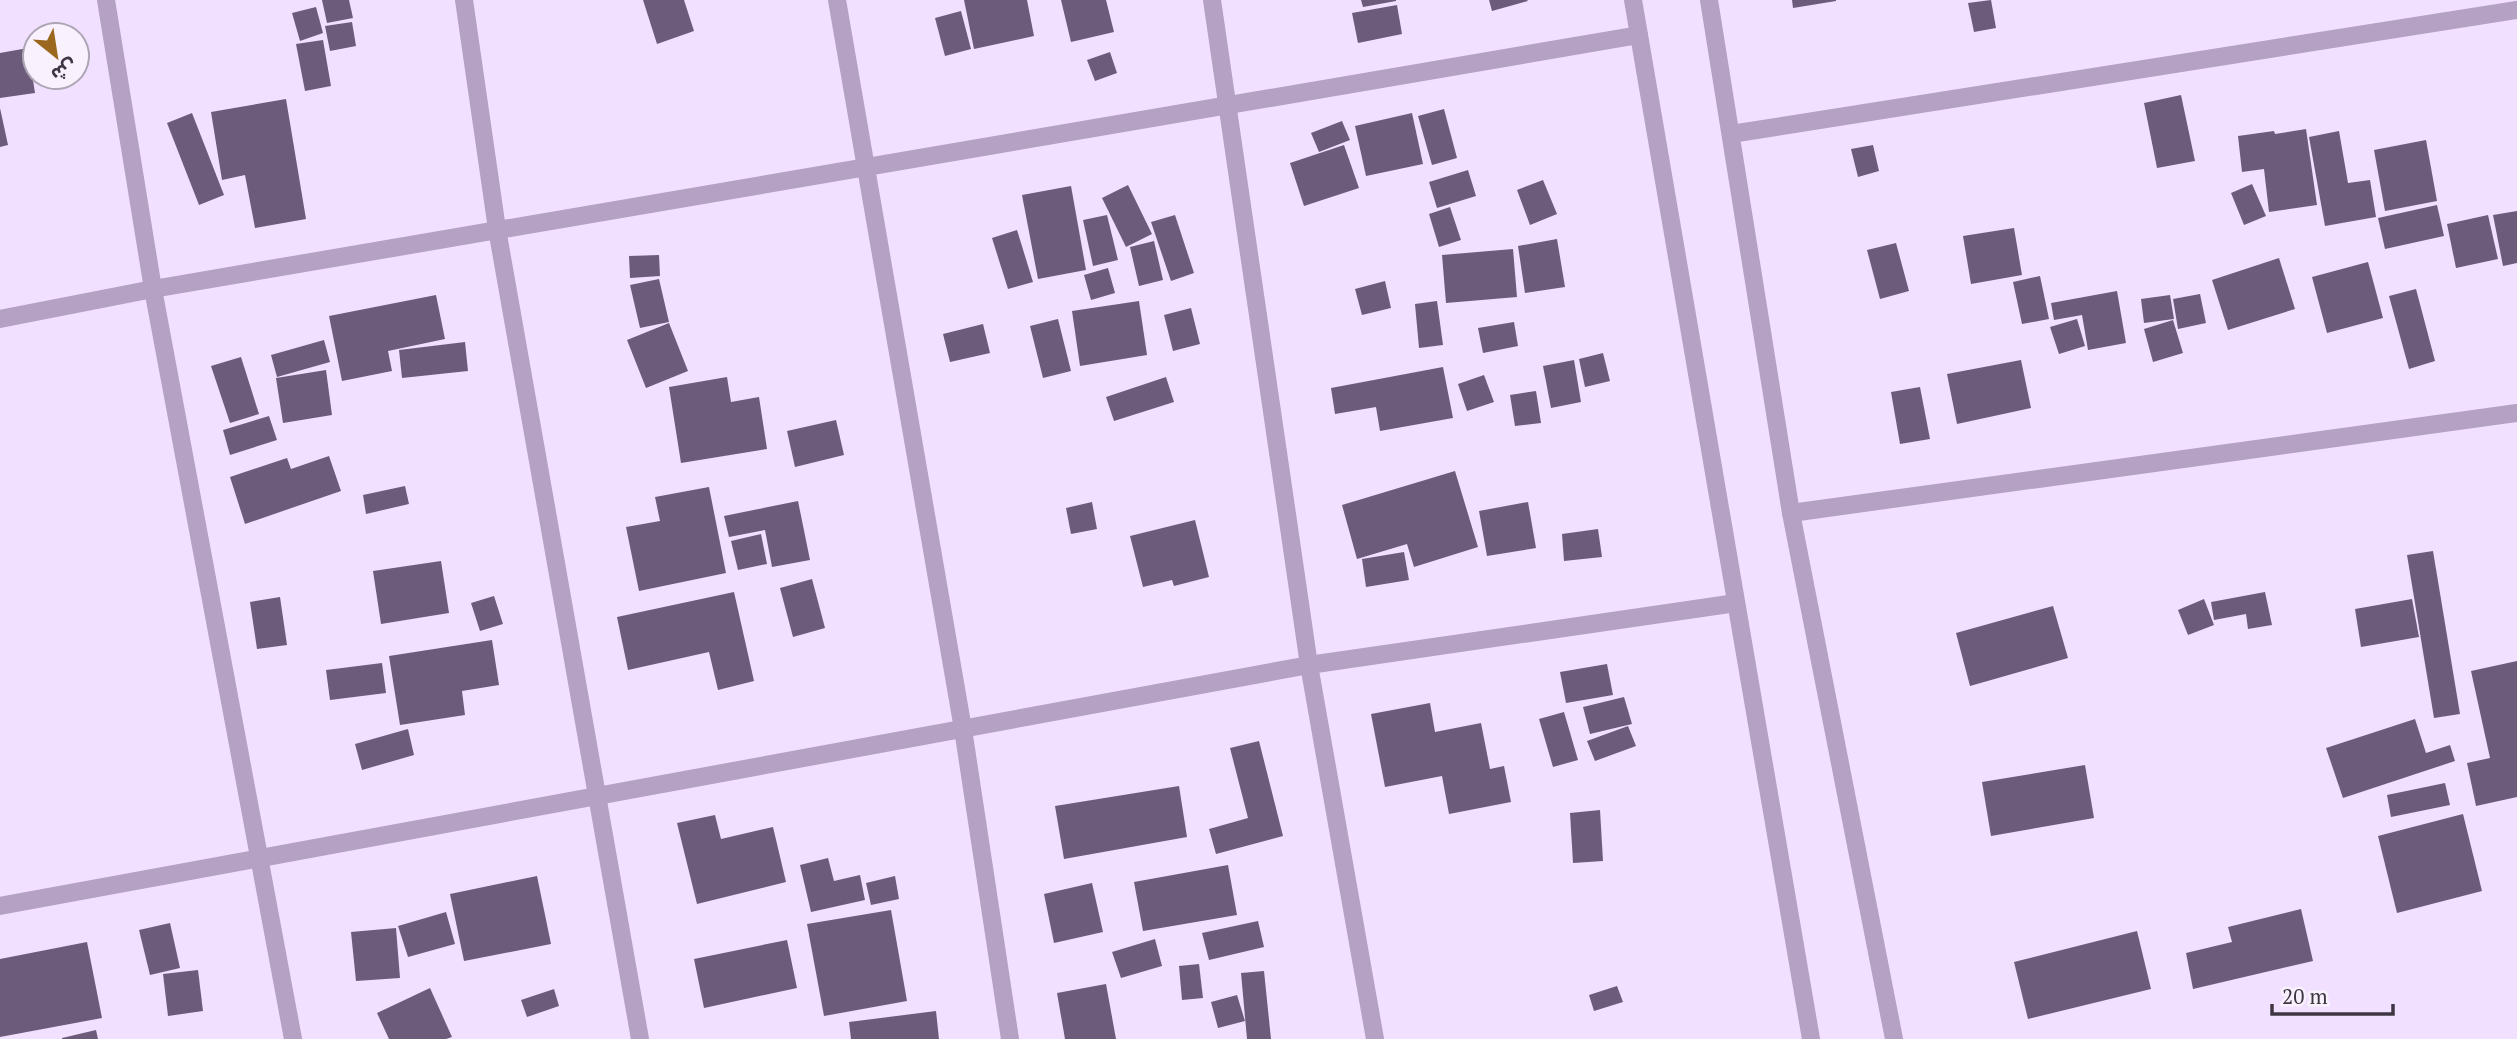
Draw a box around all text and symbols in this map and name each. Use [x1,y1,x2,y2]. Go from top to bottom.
north arrow [21,21,91,91]
text: ش [47,54,82,88]
scale bar [2272,972,2393,1016]
text: 20 m [2282,982,2328,1010]

